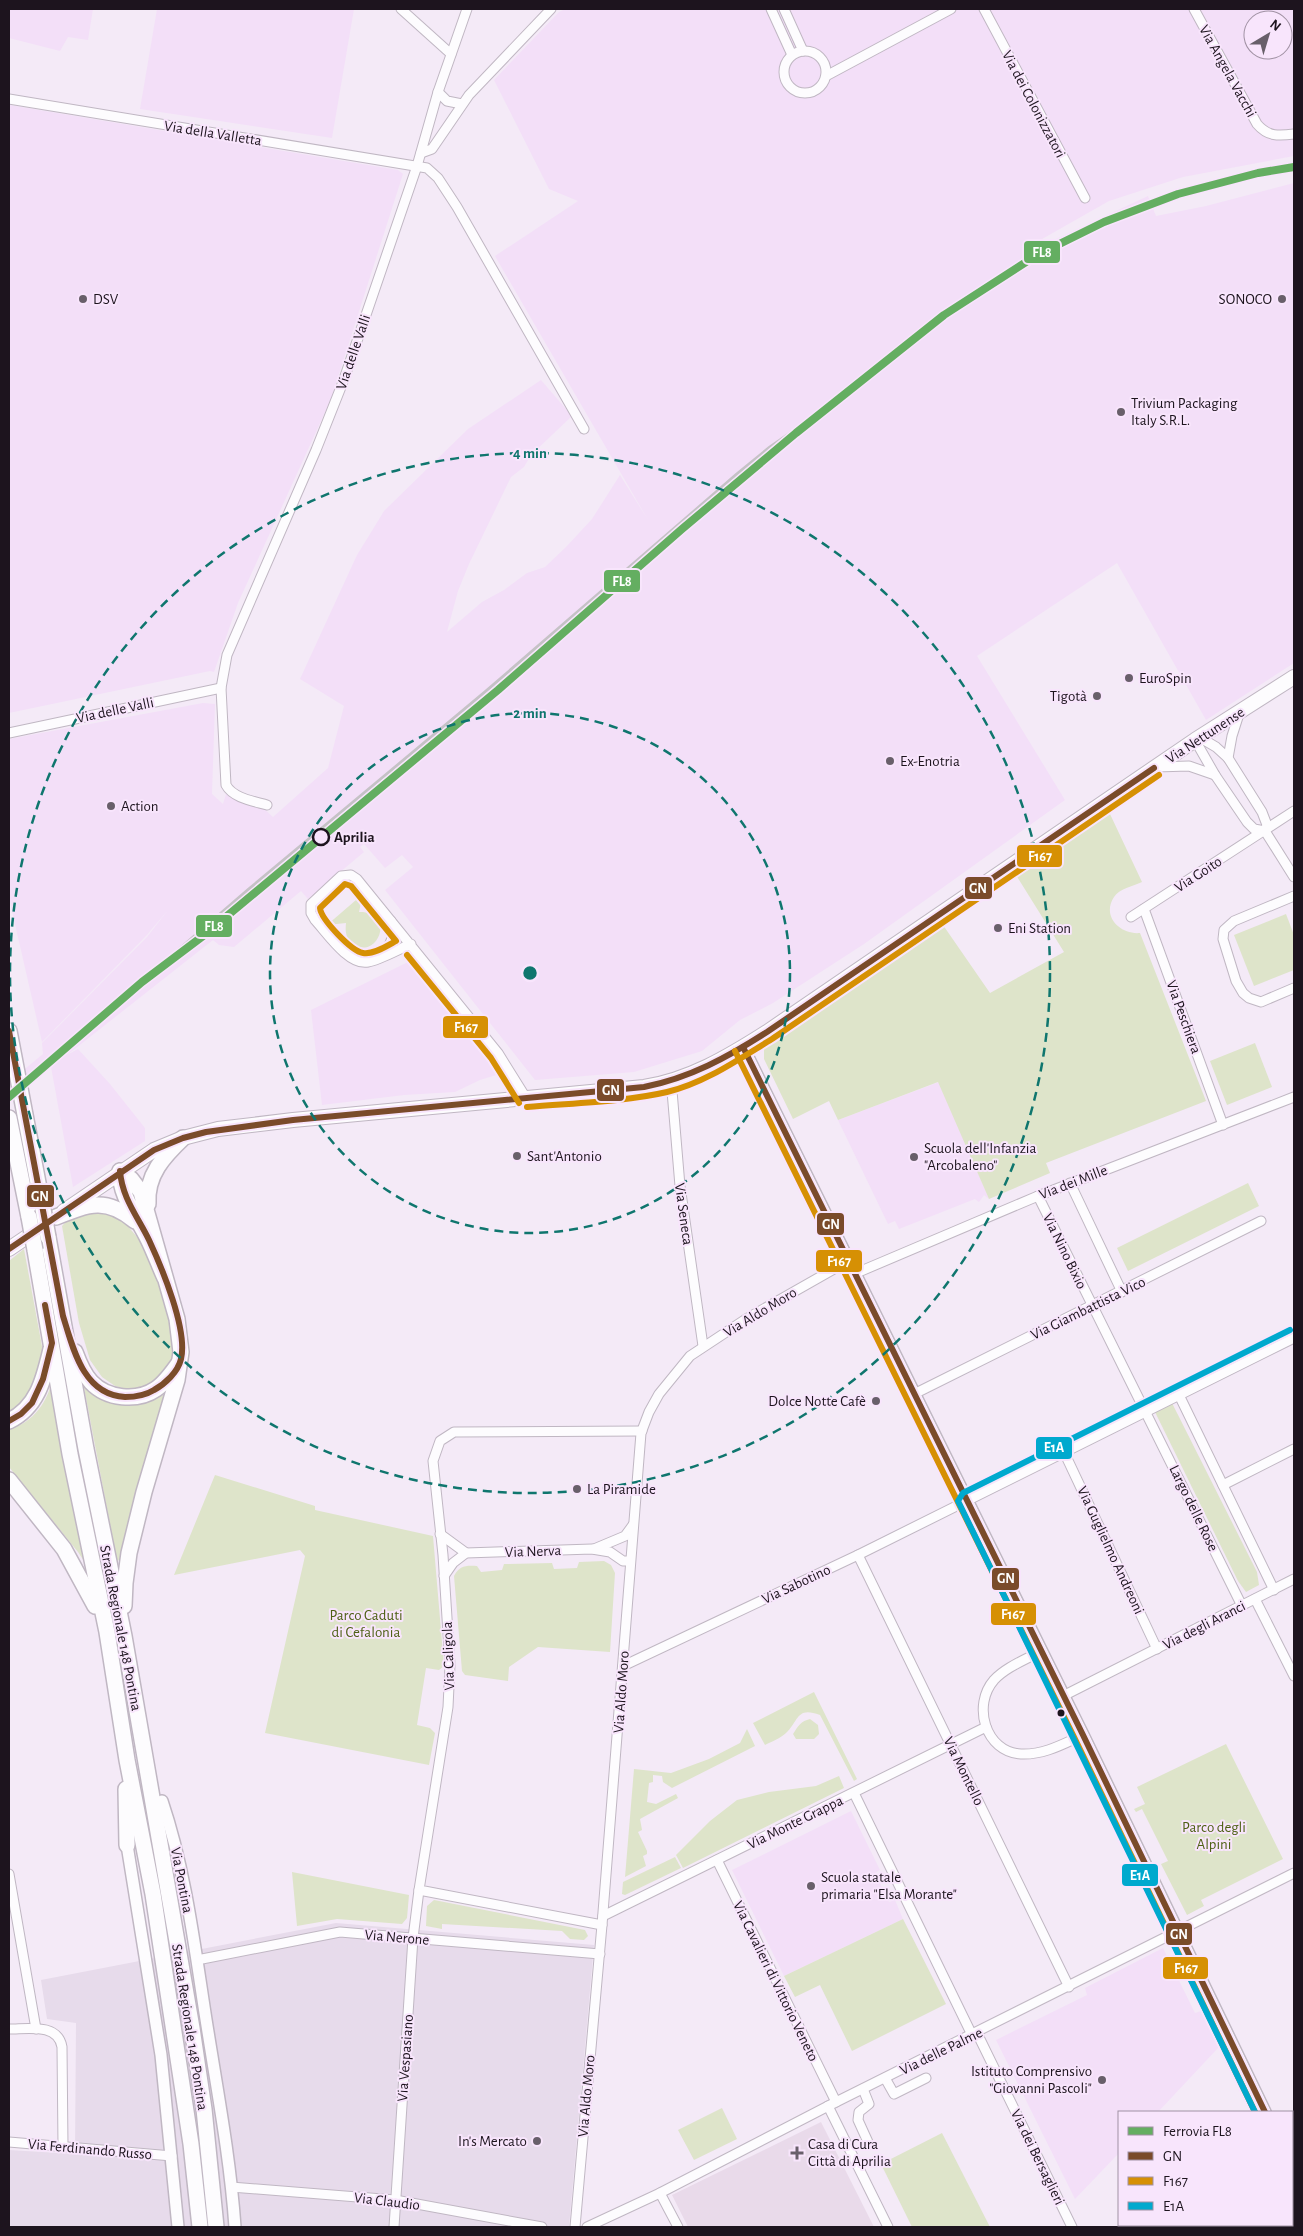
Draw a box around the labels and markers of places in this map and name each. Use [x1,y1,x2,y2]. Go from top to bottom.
place label: DSV [93,292,119,307]
place label: SONOCO [1219,292,1272,307]
marker: DSV [77,293,89,305]
marker: SONOCO [1276,293,1288,305]
place label: Trivium Packaging Italy S.R.L. [1131,396,1238,428]
marker: Trivium Packaging Italy S.R.L. [1115,406,1127,418]
place label: EuroSpin [1139,671,1192,686]
marker: EuroSpin [1123,672,1135,684]
place label: Tigotà [1050,689,1087,704]
marker: Tigotà [1091,690,1103,702]
place label: Ex-Enotria [900,754,960,769]
marker: Ex-Enotria [884,755,896,767]
place label: Action [121,799,159,814]
marker: Action [105,800,117,812]
marker: Aprilia [312,828,330,846]
place label: Aprilia [334,830,375,845]
place label: Eni Station [1008,921,1071,936]
marker: Eni Station [992,922,1004,934]
centre of rings [521,964,539,982]
place label: Scuola dell'Infanzia "Arcobaleno" [924,1141,1036,1173]
place label: Sant'Antonio [527,1149,602,1164]
marker: Sant'Antonio [511,1150,523,1162]
marker: Scuola dell'Infanzia "Arcobaleno" [908,1151,920,1163]
place label: Dolce Notte Cafè [768,1394,866,1409]
marker: Dolce Notte Cafè [870,1395,882,1407]
place label: La Piramide [587,1482,656,1497]
marker: La Piramide [571,1483,583,1495]
unlabelled marker [1056,1708,1066,1718]
place label: Scuola statale primaria "Elsa Morante" [821,1870,957,1902]
marker: Scuola statale primaria "Elsa Morante" [805,1880,817,1892]
place label: Istituto Comprensivo "Giovanni Pascoli" [971,2064,1092,2096]
marker: Istituto Comprensivo "Giovanni Pascoli" [1096,2074,1108,2086]
place label: In's Mercato [458,2134,527,2149]
marker: In's Mercato [531,2135,543,2147]
place label: Casa di Cura Città di Aprilia [808,2137,891,2169]
marker: Casa di Cura Città di Aprilia [790,2146,804,2160]

